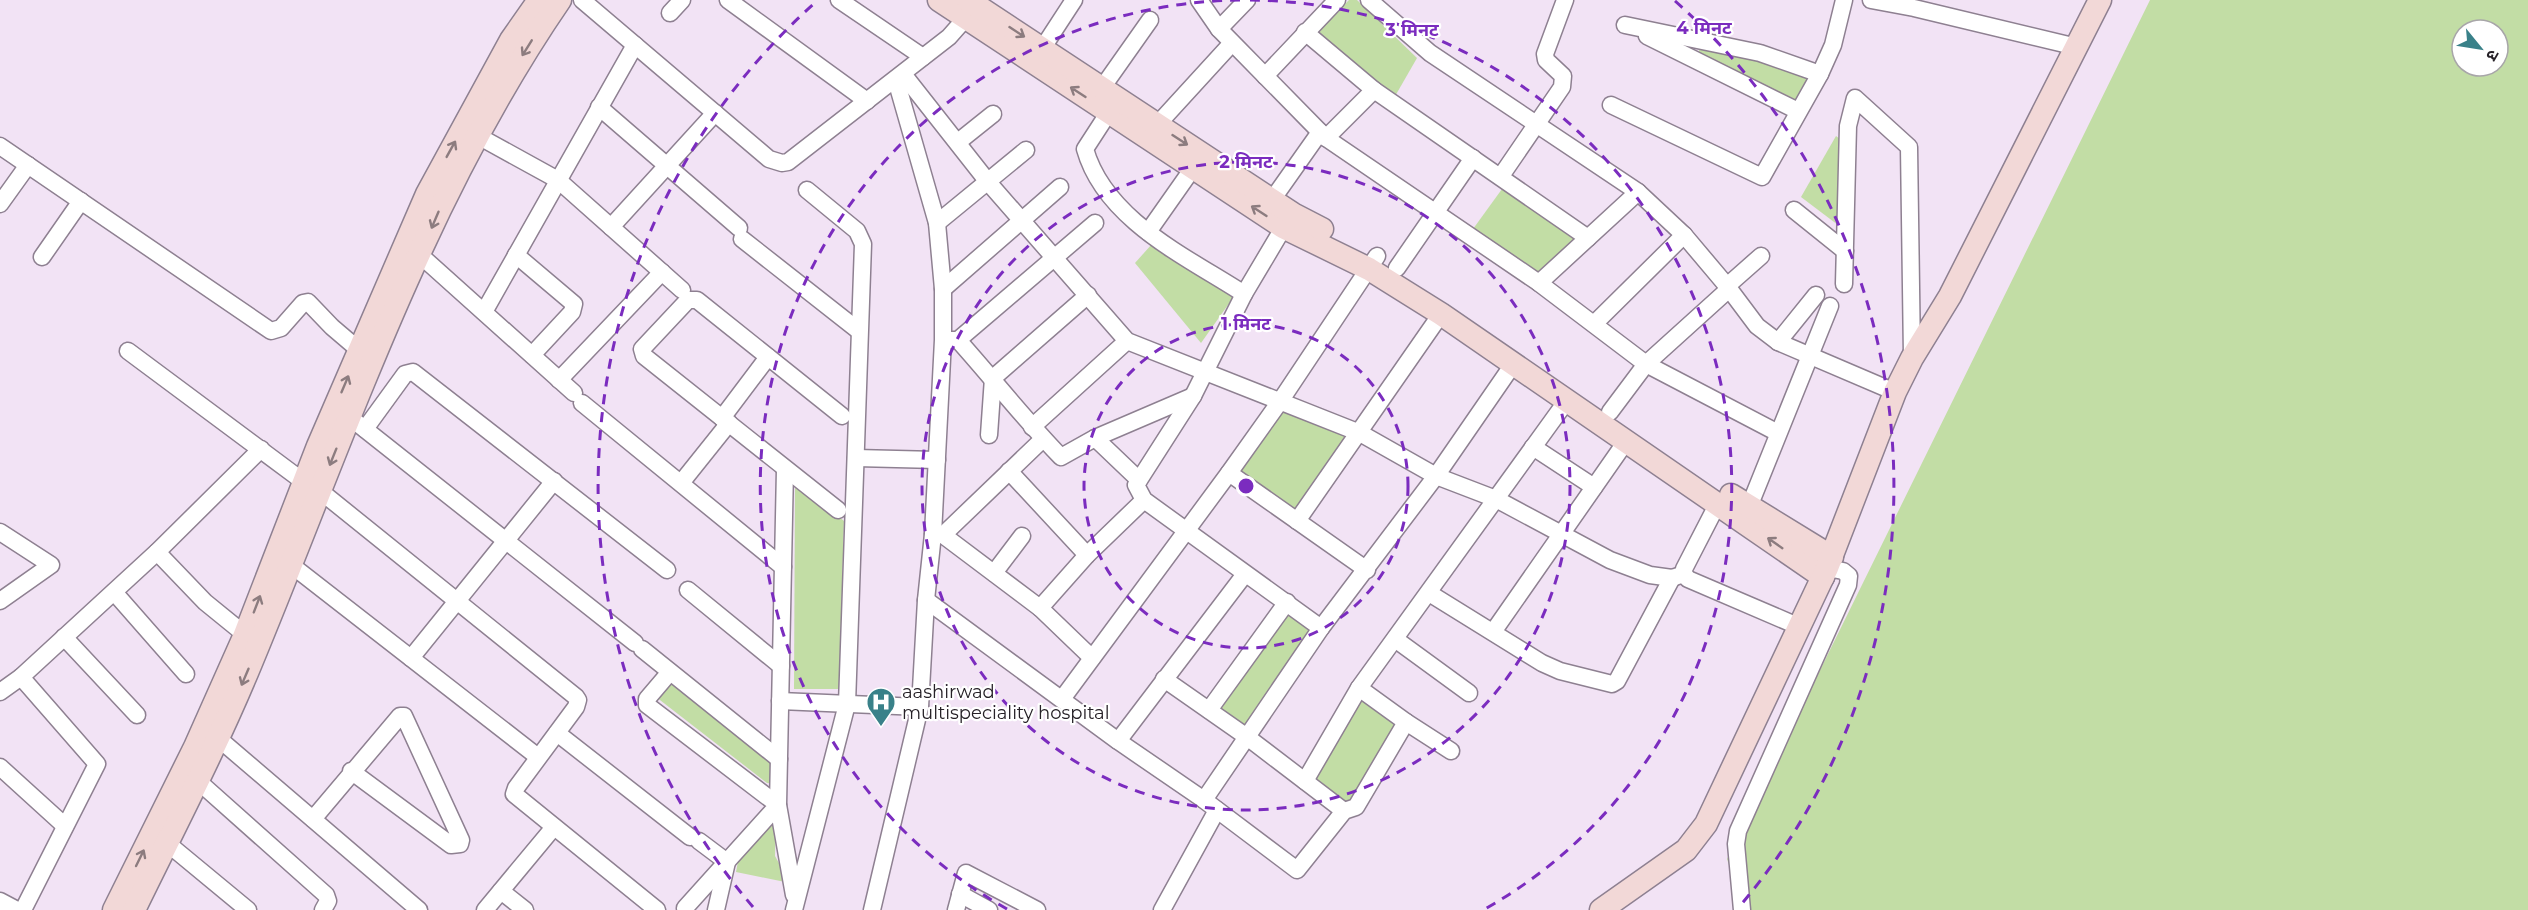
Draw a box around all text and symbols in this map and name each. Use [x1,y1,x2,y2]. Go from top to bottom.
text: 4 मिनट [1676,17,1732,39]
north arrow [2450,18,2510,78]
text: 3 मिनट [1384,19,1439,41]
one-way arrow [1008,26,1025,38]
one-way arrow [520,40,533,57]
text: उ [2482,46,2503,65]
one-way arrow [1071,86,1087,98]
one-way arrow [1171,133,1188,146]
one-way arrow [446,141,457,159]
text: 2 मिनट [1219,151,1273,173]
one-way arrow [1251,205,1267,217]
one-way arrow [429,210,440,229]
text: 1 मिनट [1221,313,1271,335]
one-way arrow [340,375,351,393]
one-way arrow [327,447,338,466]
centre of rings [1236,476,1256,496]
one-way arrow [1767,537,1784,549]
one-way arrow [252,595,263,614]
one-way arrow [239,667,250,686]
place label: aashirwad multispeciality hospital [902,681,1110,724]
hospital icon: aashirwad multispeciality hospital [865,686,897,728]
one-way arrow [135,849,147,867]

